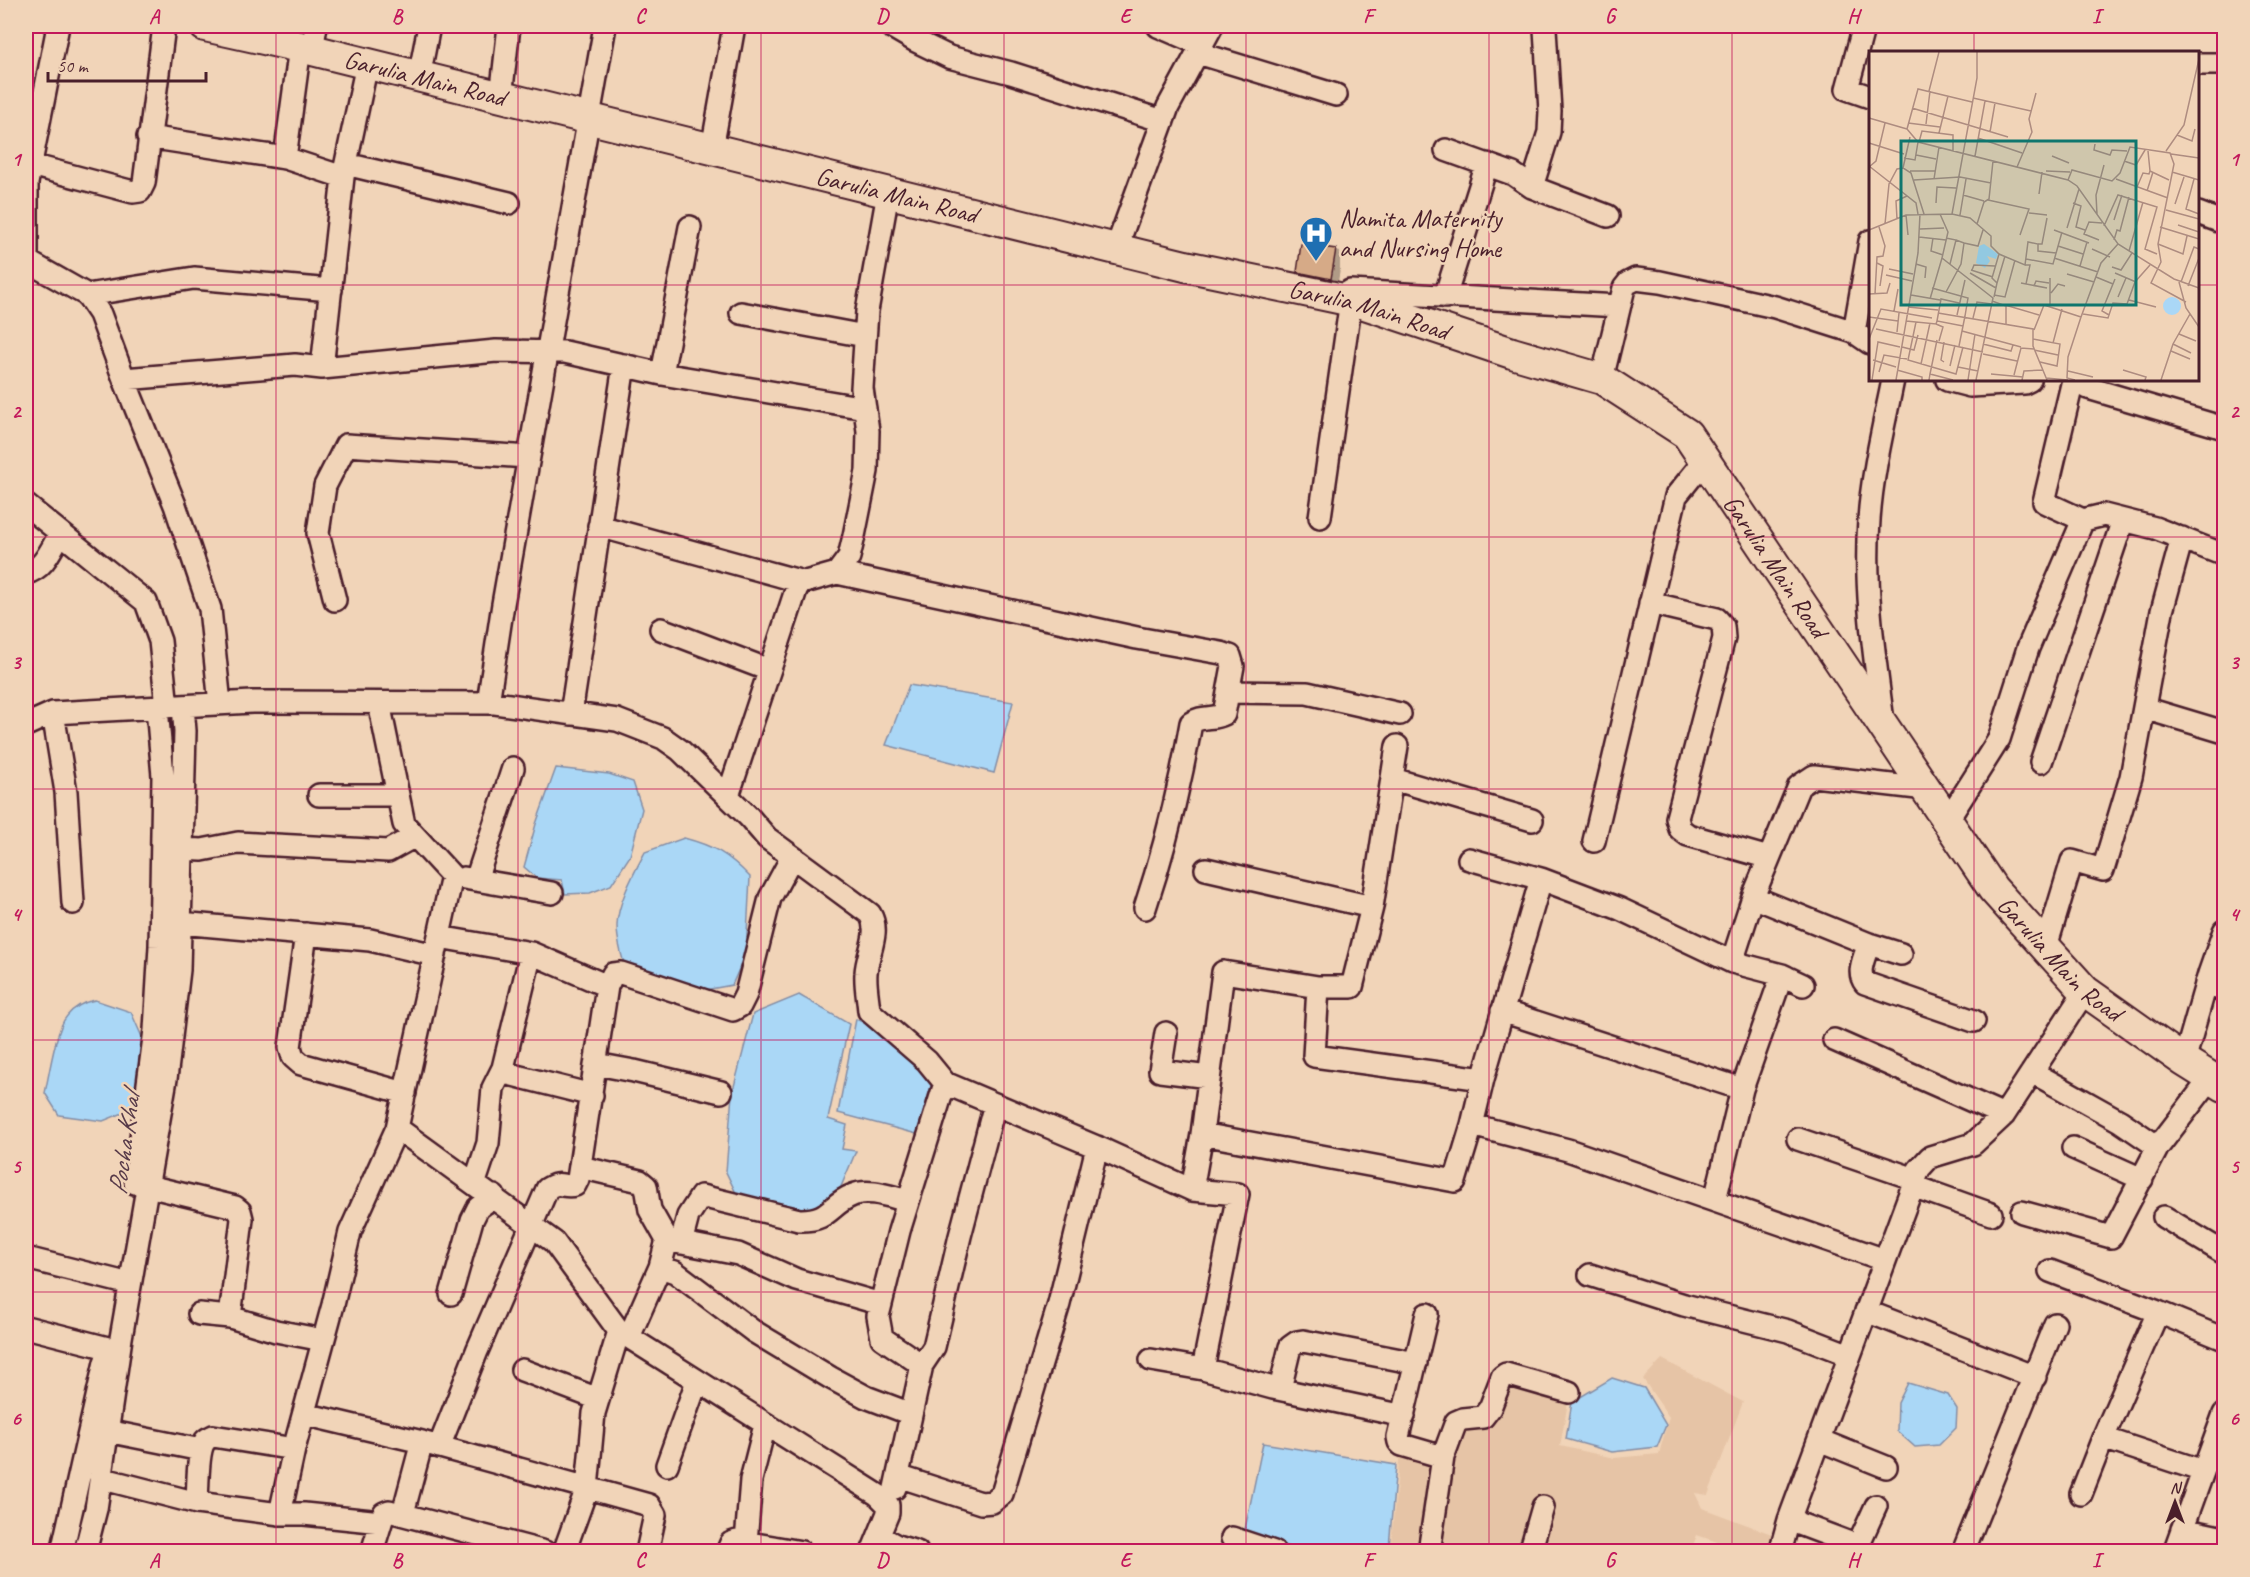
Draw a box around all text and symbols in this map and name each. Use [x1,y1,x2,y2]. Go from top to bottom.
text: A [149,4,161,29]
text: B [392,4,404,29]
text: C [635,4,647,29]
text: D [876,4,890,29]
text: E [1120,4,1134,29]
text: F [1363,4,1377,29]
text: G [1605,4,1618,29]
text: H [1847,4,1862,29]
text: I [2092,4,2105,29]
street label: Garulia Main Road [341,42,513,115]
scale bar [48,45,206,83]
inset map [1869,51,2199,381]
text: 50 m [57,55,90,77]
text: 1 [12,147,23,172]
text: 1 [2230,147,2241,172]
street label: Garulia Main Road [813,159,984,231]
place label: Namita Maternity and Nursing Home [1339,202,1504,265]
hospital icon: Namita Maternity and Nursing Home [1298,215,1334,262]
street label: Garulia Main Road [1286,272,1457,349]
text: 2 [12,399,23,424]
text: 2 [2230,399,2241,424]
street label: Garulia Main Road [1716,488,1838,647]
text: 3 [12,650,23,675]
text: 3 [2230,650,2241,675]
street label: Garulia Main Road [1990,889,2132,1031]
text: 4 [12,902,24,927]
text: 4 [2230,902,2242,927]
water label: Pocha Khal [100,1082,149,1197]
text: 5 [12,1154,23,1179]
text: 5 [2230,1154,2241,1179]
text: 6 [11,1406,22,1431]
text: 6 [2229,1406,2240,1431]
north arrow [2145,1472,2205,1532]
text: N [2170,1478,2183,1498]
text: A [149,1548,161,1573]
text: B [392,1548,404,1573]
text: C [635,1548,647,1573]
text: D [876,1548,890,1573]
text: E [1120,1548,1134,1573]
text: F [1363,1548,1377,1573]
text: G [1605,1548,1618,1573]
text: H [1847,1548,1862,1573]
text: I [2092,1548,2105,1573]

